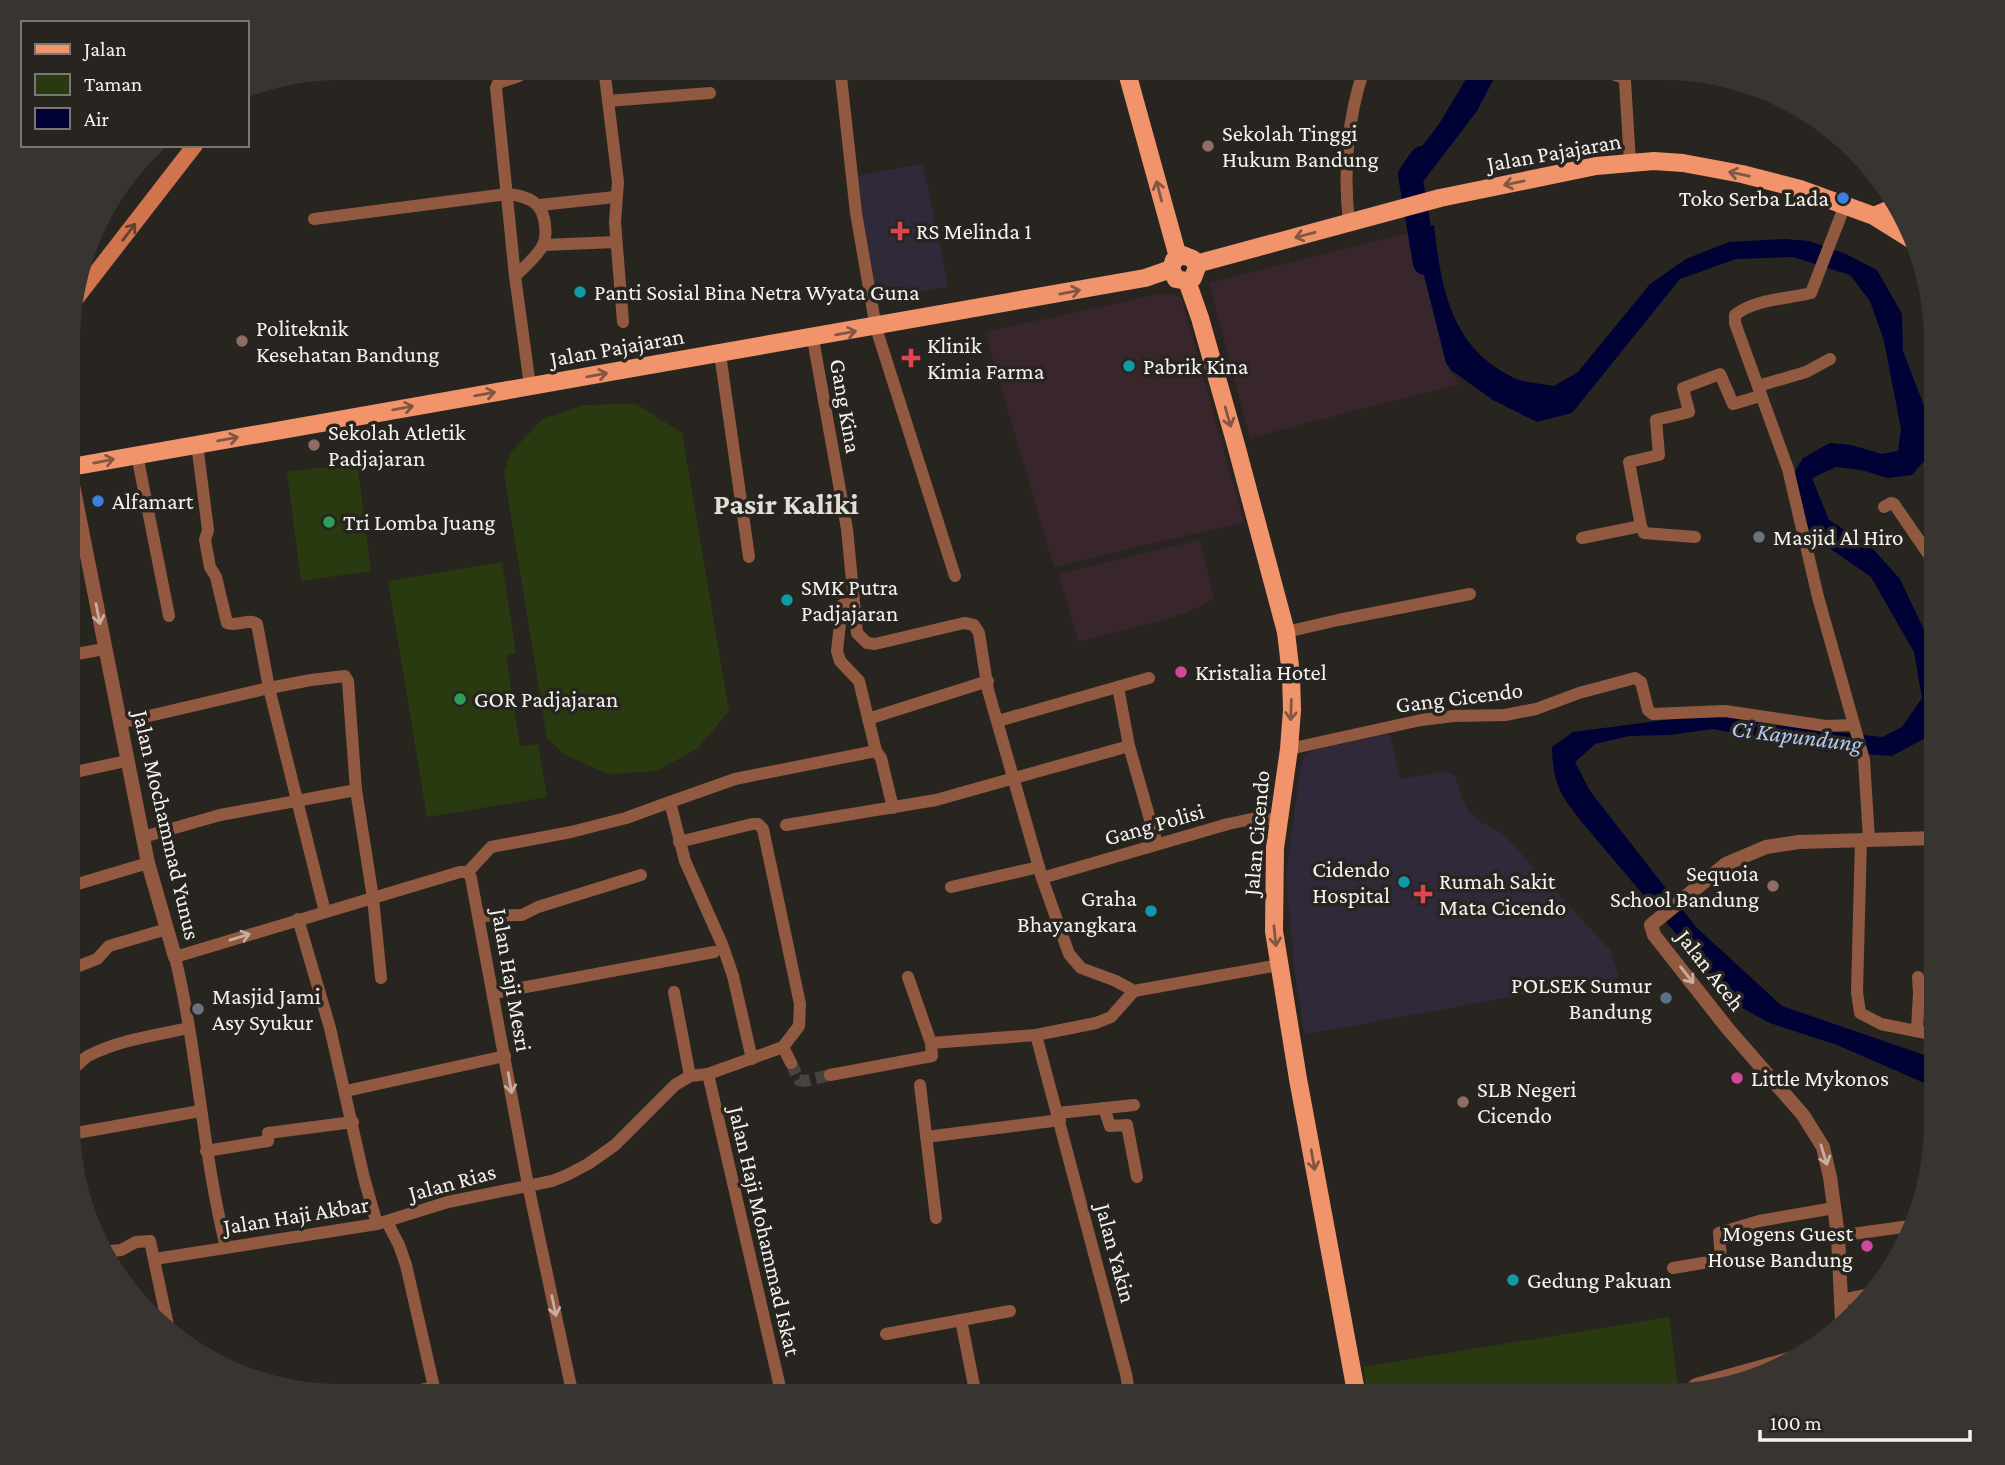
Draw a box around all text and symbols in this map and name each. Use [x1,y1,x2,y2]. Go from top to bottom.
legend [21,21,248,147]
text: Jalan [82,37,126,61]
text: Taman [84,72,142,96]
text: Air [84,107,109,131]
place label: Sekolah Tinggi Hukum Bandung [1222,120,1379,172]
street label: Jalan Pajajaran [1483,127,1623,177]
marker: Sekolah Tinggi Hukum Bandung [1200,138,1216,154]
one-way arrow [1728,166,1751,180]
one-way arrow [1503,177,1526,190]
one-way arrow [1152,180,1165,202]
place label: Toko Serba Lada [1679,185,1829,211]
marker: Toko Serba Lada [1835,190,1851,206]
place label: RS Melinda 1 [916,218,1032,244]
marker: RS Melinda 1 [890,221,910,241]
one-way arrow [121,223,136,242]
one-way arrow [1294,229,1316,242]
place label: Panti Sosial Bina Netra Wyata Guna [594,279,920,305]
marker: Panti Sosial Bina Netra Wyata Guna [572,284,588,300]
one-way arrow [1058,284,1080,298]
place label: Politeknik Kesehatan Bandung [256,315,439,367]
street label: Jalan Pajajaran [546,322,686,372]
one-way arrow [834,326,857,339]
place label: Klinik Kimia Farma [927,332,1045,384]
marker: Politeknik Kesehatan Bandung [234,333,250,349]
marker: Klinik Kimia Farma [901,348,921,368]
place label: Pabrik Kina [1143,353,1249,379]
street label: Gang Kina [825,357,867,455]
marker: Pabrik Kina [1121,358,1137,374]
one-way arrow [585,368,608,381]
one-way arrow [473,387,496,400]
one-way arrow [391,401,414,414]
one-way arrow [1223,405,1236,427]
place label: Sekolah Atletik Padjajaran [328,419,466,471]
one-way arrow [216,431,239,445]
marker: Sekolah Atletik Padjajaran [306,437,322,453]
one-way arrow [92,454,115,467]
district label: Pasir Kaliki [713,487,859,520]
place label: Alfamart [112,488,194,514]
marker: Alfamart [90,493,106,509]
place label: Tri Lomba Juang [343,509,495,535]
marker: Tri Lomba Juang [321,514,337,530]
place label: Masjid Al Hiro [1773,524,1904,550]
marker: Masjid Al Hiro [1751,529,1767,545]
place label: SMK Putra Padjajaran [801,574,898,626]
marker: SMK Putra Padjajaran [779,592,795,608]
one-way arrow [91,603,105,625]
place label: Kristalia Hotel [1195,659,1327,685]
marker: Kristalia Hotel [1173,664,1189,680]
street label: Gang Cicendo [1394,676,1524,718]
place label: GOR Padjajaran [474,686,618,712]
marker: GOR Padjajaran [452,691,468,707]
one-way arrow [1285,698,1298,721]
street label: Jalan Mochammad Yunus [127,706,206,942]
water label: Ci Kapundung [1730,714,1865,757]
street label: Jalan Cicendo [1237,769,1274,899]
street label: Gang Polisi [1101,797,1207,851]
place label: Cidendo Hospital [1312,856,1390,908]
place label: Sequoia School Bandung [1610,860,1759,912]
place label: Rumah Sakit Mata Cicendo [1439,868,1566,920]
marker: Cidendo Hospital [1396,874,1412,890]
marker: Sequoia School Bandung [1765,878,1781,894]
marker: Rumah Sakit Mata Cicendo [1413,884,1433,904]
place label: Graha Bhayangkara [1017,885,1137,937]
marker: Graha Bhayangkara [1143,903,1159,919]
street label: Jalan Haji Mesri [486,904,537,1054]
street label: Jalan Aceh [1670,923,1751,1016]
one-way arrow [1269,924,1282,947]
one-way arrow [229,930,251,943]
one-way arrow [1679,966,1694,984]
place label: POLSEK Sumur Bandung [1511,972,1652,1024]
place label: Masjid Jami Asy Syukur [212,983,321,1035]
marker: POLSEK Sumur Bandung [1658,990,1674,1006]
marker: Masjid Jami Asy Syukur [190,1001,206,1017]
place label: Little Mykonos [1751,1065,1889,1091]
marker: Little Mykonos [1729,1070,1745,1086]
one-way arrow [503,1071,517,1094]
place label: SLB Negeri Cicendo [1477,1076,1577,1128]
marker: SLB Negeri Cicendo [1455,1094,1471,1110]
street label: Jalan Haji Mohammad Iskat [723,1102,806,1359]
one-way arrow [1819,1144,1832,1166]
one-way arrow [1307,1148,1321,1171]
street label: Jalan Rias [404,1158,498,1207]
street label: Jalan Haji Akbar [219,1191,371,1240]
street label: Jalan Yakin [1090,1199,1142,1305]
place label: Mogens Guest House Bandung [1707,1220,1853,1272]
marker: Mogens Guest House Bandung [1859,1238,1875,1254]
place label: Gedung Pakuan [1527,1267,1672,1293]
marker: Gedung Pakuan [1505,1272,1521,1288]
one-way arrow [548,1294,561,1317]
scale bar [1760,1398,1970,1442]
text: 100 m [1770,1411,1822,1435]

